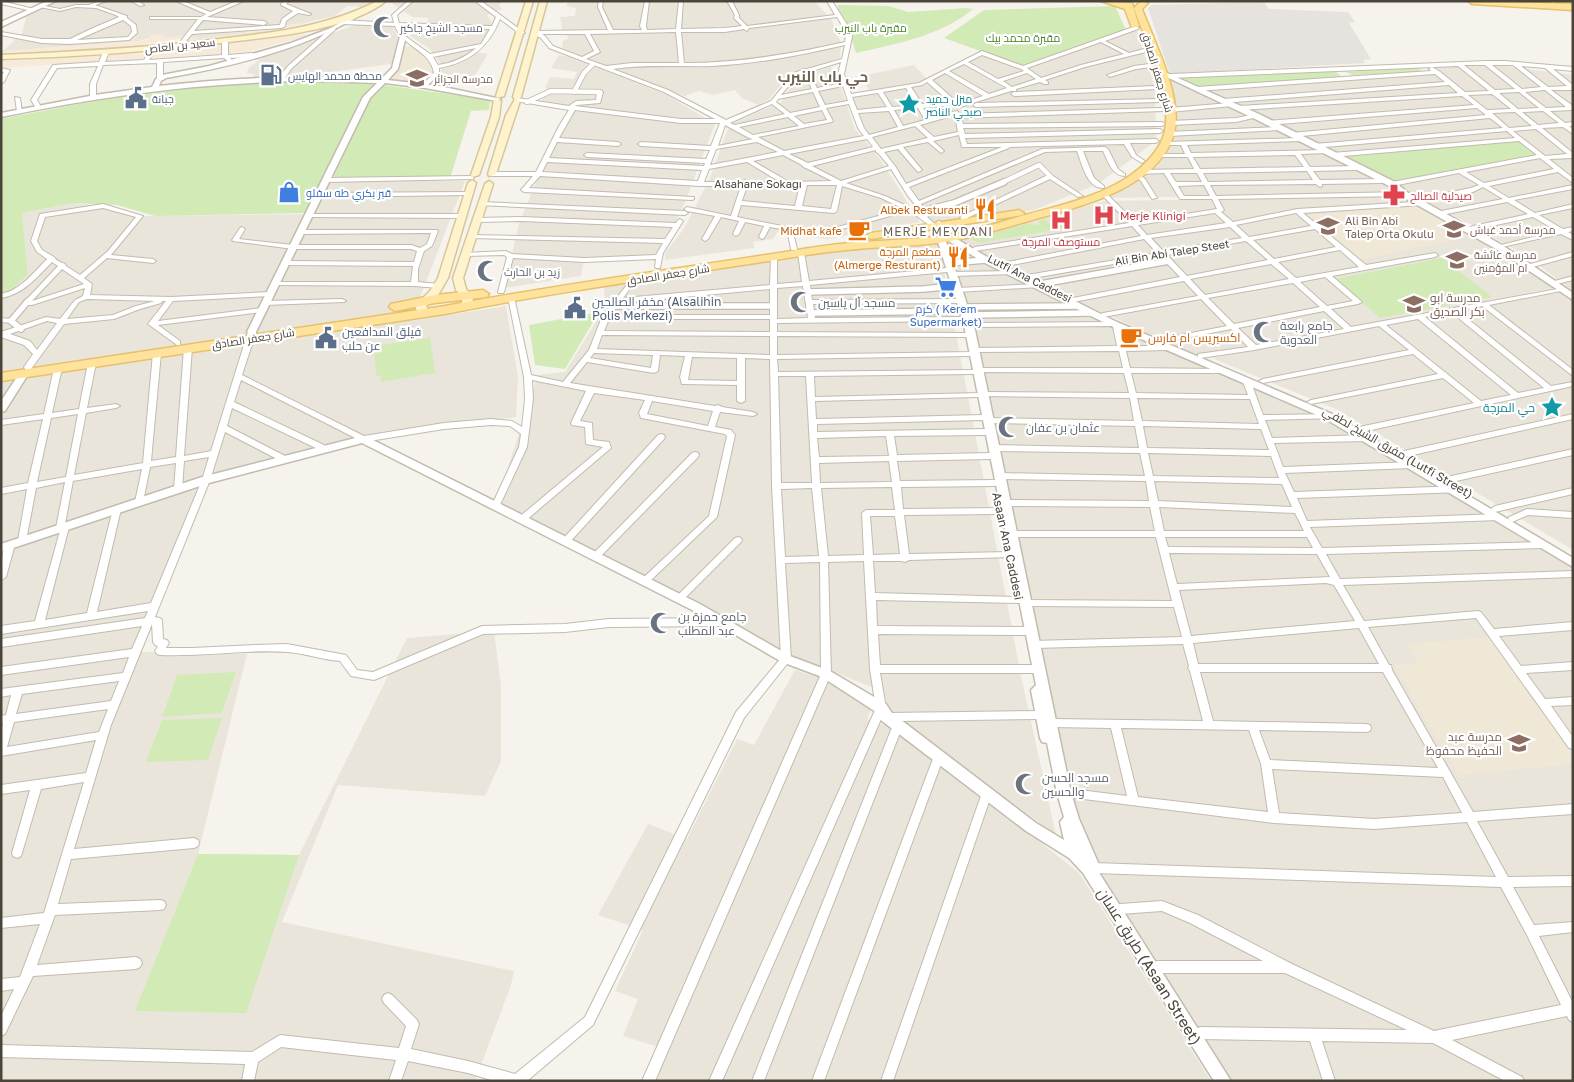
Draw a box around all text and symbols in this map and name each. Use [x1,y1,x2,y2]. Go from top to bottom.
mosque icon: مسجد الشيخ جاكير [371,14,397,40]
place label: مسجد الشيخ جاكير [399,21,483,36]
park label: مقبرة باب النيرب [835,21,907,35]
street label: شارع جعفر الصادق [1138,30,1176,114]
park label: مقبرة محمد بيك [986,31,1060,45]
street label: سعيد بن العاص [144,35,216,56]
fuel station icon: محطة محمد الهايس [258,62,284,88]
school or university icon: مدرسة الجزائر [404,65,430,91]
district label: حي باب النيرب [778,67,868,89]
place label: محطة محمد الهايس [288,69,382,83]
place label: مدرسة الجزائر [433,72,493,86]
public building icon: جبانة [123,85,149,111]
place icon: منزل حميد صبحي الناصر [896,91,922,117]
place label: جبانة [152,92,174,105]
place label: منزل حميد صبحي الناصر [925,92,982,121]
street label: Alsahane Sokağı [714,177,802,190]
shop icon: قبر بكري طه سفلو [276,179,302,205]
pharmacy icon: صيدلية الصالح [1381,182,1407,208]
place label: قبر بكري طه سفلو [306,186,391,202]
place label: صيدلية الصالح [1410,189,1472,204]
restaurant icon: Albek Resturanti [972,196,998,222]
hospital icon: Merje Kliniği [1091,202,1117,228]
place label: Albek Resturanti [880,203,968,216]
hospital icon: مستوصف المرجة [1048,207,1074,233]
place label: Merje Kliniği [1120,209,1186,222]
school or university icon: Ali Bin Abi Talep Orta Okulu [1315,213,1341,239]
place label: Ali Bin Abi Talep Orta Okulu [1345,214,1434,240]
school or university icon: مدرسة أحمد غباش [1441,216,1467,242]
cafe icon: Midhat kafe [846,217,872,243]
place label: مدرسة أحمد غباش [1470,223,1555,237]
place label: Midhat kafe [780,224,842,237]
district label: MERJE MEYDANI [883,224,993,239]
place label: مستوصف المرجة [1022,235,1100,249]
street label: Ali Bin Abi Talep Steet [1114,237,1230,267]
restaurant icon: مطعم المرجة (Almerge Resturant) [945,244,971,270]
place label: مطعم المرجة (Almerge Resturant) [834,245,941,271]
school or university icon: مدرسة عائشة ام المؤمنين [1444,247,1470,273]
place label: مدرسة عائشة ام المؤمنين [1474,248,1537,276]
street label: Lutfi Ana Caddesi [986,251,1074,305]
mosque icon: زيد بن الحارث [475,258,501,284]
street label: شارع جعفر الصادق [626,261,711,289]
place label: زيد بن الحارث [504,265,560,279]
supermarket icon: كرم ( Kerem Supermarket) [933,274,959,300]
mosque icon: مسجد آل ياسين [788,289,814,315]
place label: مدرسة ابو بكر الصديق [1430,290,1485,319]
school or university icon: مدرسة ابو بكر الصديق [1401,291,1427,317]
place label: مخفر الصالحين (Alsalihin Polis Merkezi) [592,294,721,323]
public building icon: مخفر الصالحين (Alsalihin Polis Merkezi) [562,295,588,321]
place label: مسجد آل ياسين [818,295,896,310]
place label: كرم ( Kerem Supermarket) [910,302,982,328]
place label: جامع رابعة العدوية [1280,318,1333,347]
mosque icon: جامع رابعة العدوية [1251,319,1277,345]
place label: فيلق المدافعين عن حلب [342,324,421,353]
cafe icon: اكسبريس ام فارس [1118,324,1144,350]
street label: شارع جعفر الصادق [211,325,296,353]
public building icon: فيلق المدافعين عن حلب [313,325,339,351]
place label: اكسبريس ام فارس [1148,330,1241,346]
place icon: حي المرجة [1539,394,1565,420]
place label: حي المرجة [1483,400,1535,418]
street label: مفرق الشيخ لطفي (Lutfi Street) [1319,403,1476,504]
mosque icon: عثمان بن عفان [996,414,1022,440]
place label: عثمان بن عفان [1026,420,1100,435]
street label: Asaan Ana Caddesi [989,491,1027,601]
place label: جامع حمزة بن عبد المطلب [678,609,746,638]
mosque icon: جامع حمزة بن عبد المطلب [648,610,674,636]
place label: مدرسة عبد الحفيظ محفوظ [1426,729,1502,758]
school or university icon: مدرسة عبد الحفيظ محفوظ [1506,730,1532,756]
place label: مسجد الحسن والحسين [1042,770,1109,799]
mosque icon: مسجد الحسن والحسين [1013,771,1039,797]
street label: طريق عسان (Asaan Street) [1093,884,1206,1049]

